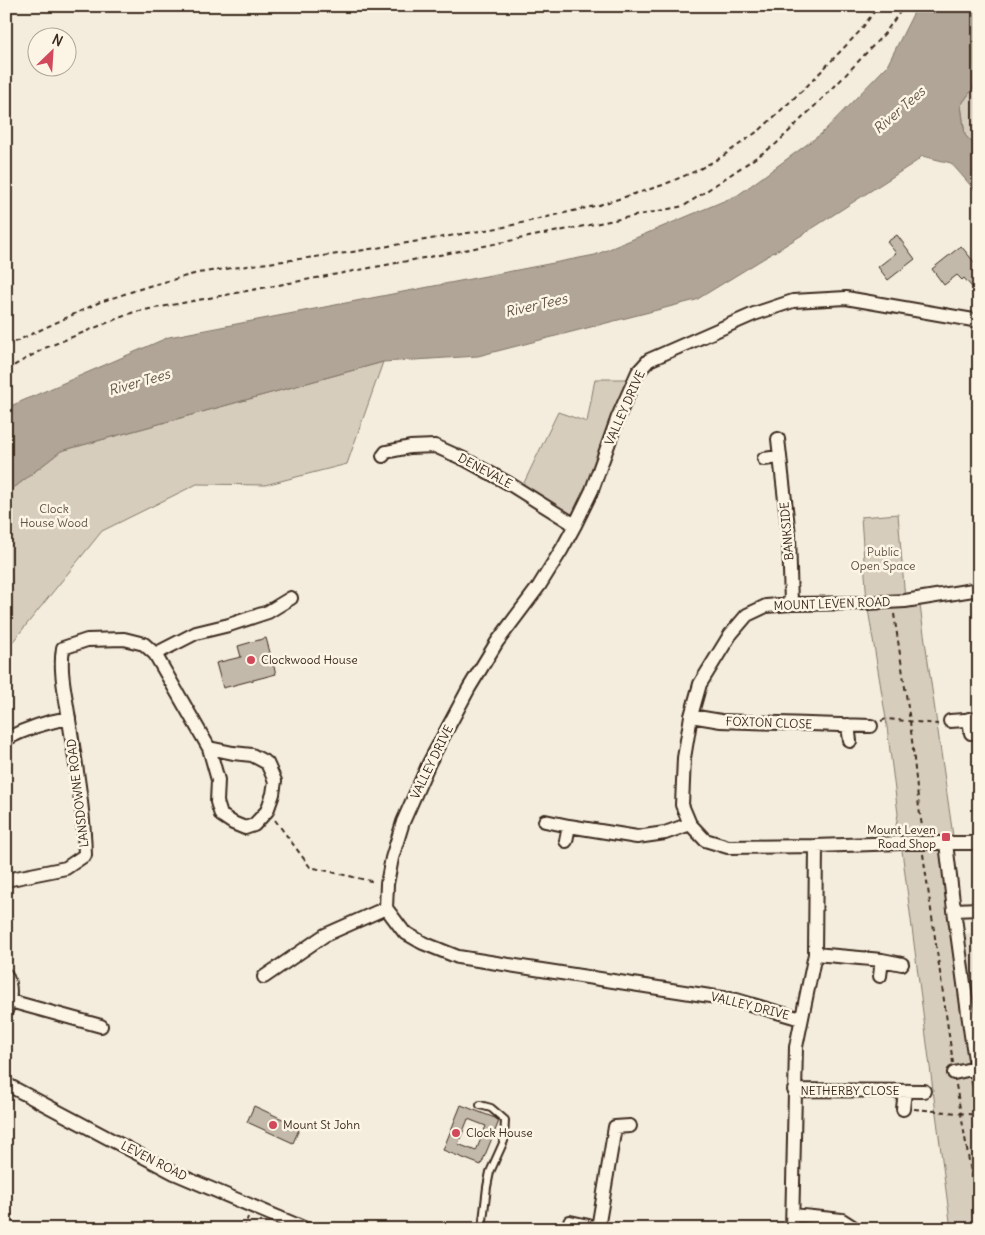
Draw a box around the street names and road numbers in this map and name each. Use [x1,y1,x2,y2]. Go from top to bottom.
street label: VALLEY DRIVE [601,368,648,448]
street label: DENEVALE [456,450,515,491]
street label: BANKSIDE [776,501,797,561]
street label: MOUNT LEVEN ROAD [773,594,891,613]
street label: FOXTON CLOSE [726,713,813,732]
street label: VALLEY DRIVE [407,722,456,801]
street label: LANSDOWNE ROAD [63,738,92,848]
street label: VALLEY DRIVE [709,989,791,1023]
street label: NETHERBY CLOSE [800,1083,900,1098]
street label: LEVEN ROAD [119,1137,190,1184]

